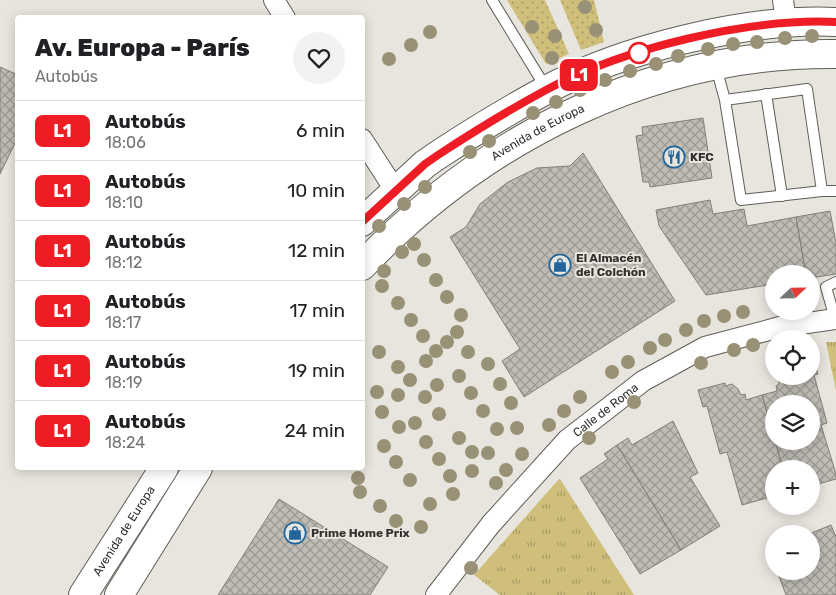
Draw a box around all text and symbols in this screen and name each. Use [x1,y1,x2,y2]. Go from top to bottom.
button: heart [293,32,345,84]
text: Av. Europa - París [35,34,250,62]
unlabelled marker [628,42,650,64]
line badge: L1 [556,59,602,91]
text: L1 [570,64,588,86]
text: Autobús [35,67,98,86]
street label: Avenida de Europa [489,101,587,163]
text: Autobús [105,110,186,133]
text: 6 min [296,119,345,142]
text: L1 [53,120,72,142]
text: 18:06 [105,133,146,152]
restaurant icon: KFC [662,145,686,169]
place label: KFC [690,150,714,164]
text: Autobús [105,170,186,193]
text: 10 min [287,179,345,202]
text: L1 [53,180,72,202]
text: 18:10 [105,193,143,212]
text: Autobús [105,230,186,253]
text: 12 min [288,239,345,262]
text: L1 [53,240,72,262]
place label: El Almacén del Colchón [576,251,646,279]
text: 18:12 [105,253,142,272]
shop icon: El Almacén del Colchón [548,253,572,277]
north arrow [765,265,820,320]
map controls [765,265,820,580]
text: Autobús [105,290,186,313]
text: 17 min [289,299,345,322]
text: L1 [53,300,72,322]
text: 18:17 [105,313,141,332]
button: locate [765,330,820,385]
text: Autobús [105,350,186,373]
text: 19 min [288,359,345,382]
text: L1 [53,360,72,382]
text: 18:19 [105,373,142,392]
street label: Calle de Roma [570,380,641,440]
button: layers [765,395,820,450]
text: Autobús [105,410,186,433]
text: 24 min [285,419,345,442]
text: L1 [53,420,72,442]
text: 18:24 [105,433,145,452]
button: + [765,460,820,515]
street label: Avenida de Europa [90,483,158,579]
shop icon: Prime Home Prix [283,521,307,545]
button: − [765,525,820,580]
place label: Prime Home Prix [311,526,410,540]

